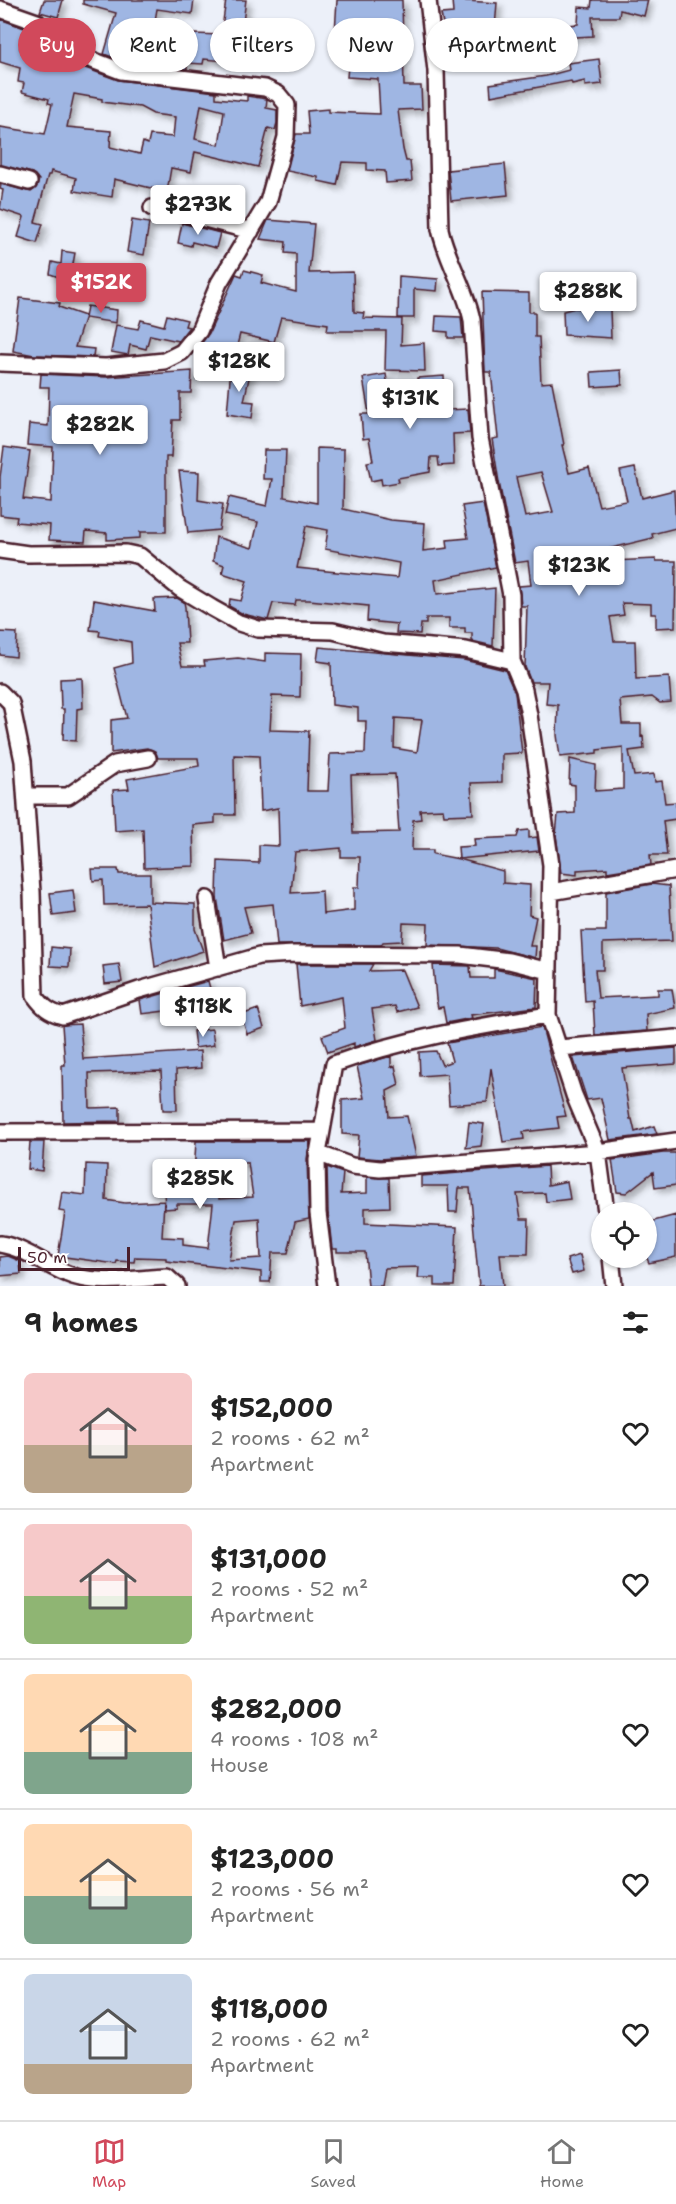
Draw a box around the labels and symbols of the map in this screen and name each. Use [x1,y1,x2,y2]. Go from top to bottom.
pin: $273K [156,185,240,236]
pin: $152K [59,263,143,314]
pin: $288K [546,272,630,323]
pin: $128K [197,342,281,393]
pin: $131K [368,379,452,430]
pin: $282K [58,405,142,456]
pin: $123K [537,546,621,597]
pin: $118K [161,987,245,1038]
pin: $285K [158,1159,242,1210]
scale bar [18,1244,130,1272]

